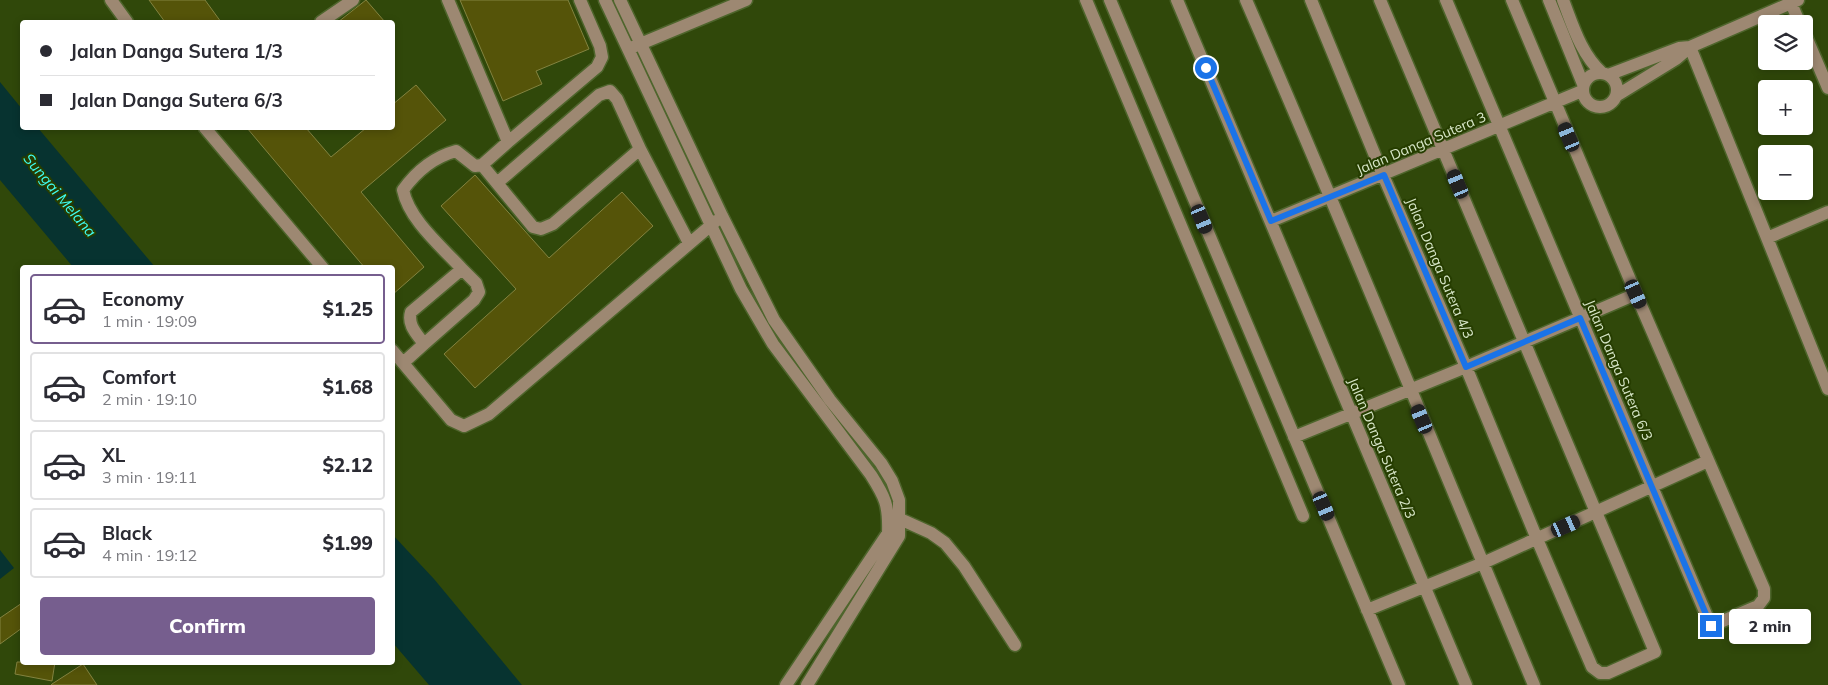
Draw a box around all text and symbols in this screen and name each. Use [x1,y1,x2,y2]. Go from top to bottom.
map controls [1758,15,1813,200]
button: layers [1758,15,1813,70]
text: Jalan Danga Sutera 1/3 [70,39,283,63]
route start [1195,57,1217,79]
button: + [1758,80,1813,135]
text: Jalan Danga Sutera 6/3 [70,88,283,112]
street label: Jalan Danga Sutera 3 [1354,108,1488,178]
car [1556,120,1581,154]
button: − [1758,145,1813,200]
water label: Sungai Melana [19,149,101,241]
car [1445,167,1470,201]
street label: Jalan Danga Sutera 4/3 [1402,195,1478,341]
car [1189,202,1214,236]
car [1623,277,1648,311]
icon: car [42,287,87,332]
text: Economy [102,287,184,311]
text: $1.25 [322,297,373,321]
street label: Jalan Danga Sutera 6/3 [1581,297,1657,443]
text: 1 min · 19:09 [102,311,197,331]
icon: car [42,365,87,410]
text: Comfort [102,365,176,389]
text: $1.68 [322,375,373,399]
street label: Jalan Danga Sutera 2/3 [1344,375,1420,521]
text: 2 min · 19:10 [102,389,197,409]
car [1409,402,1434,436]
icon: car [42,443,87,488]
text: XL [102,443,125,467]
text: $2.12 [322,453,373,477]
text: 3 min · 19:11 [102,467,197,487]
car [1311,489,1336,523]
car [1549,513,1582,539]
icon: car [42,521,87,566]
text: Black [102,521,152,545]
text: $1.99 [322,531,373,555]
text: 4 min · 19:12 [102,545,197,565]
button: Confirm [40,597,375,655]
callout: 2 min [1728,608,1811,644]
route end [1700,615,1722,637]
text: 2 min [1749,616,1791,636]

